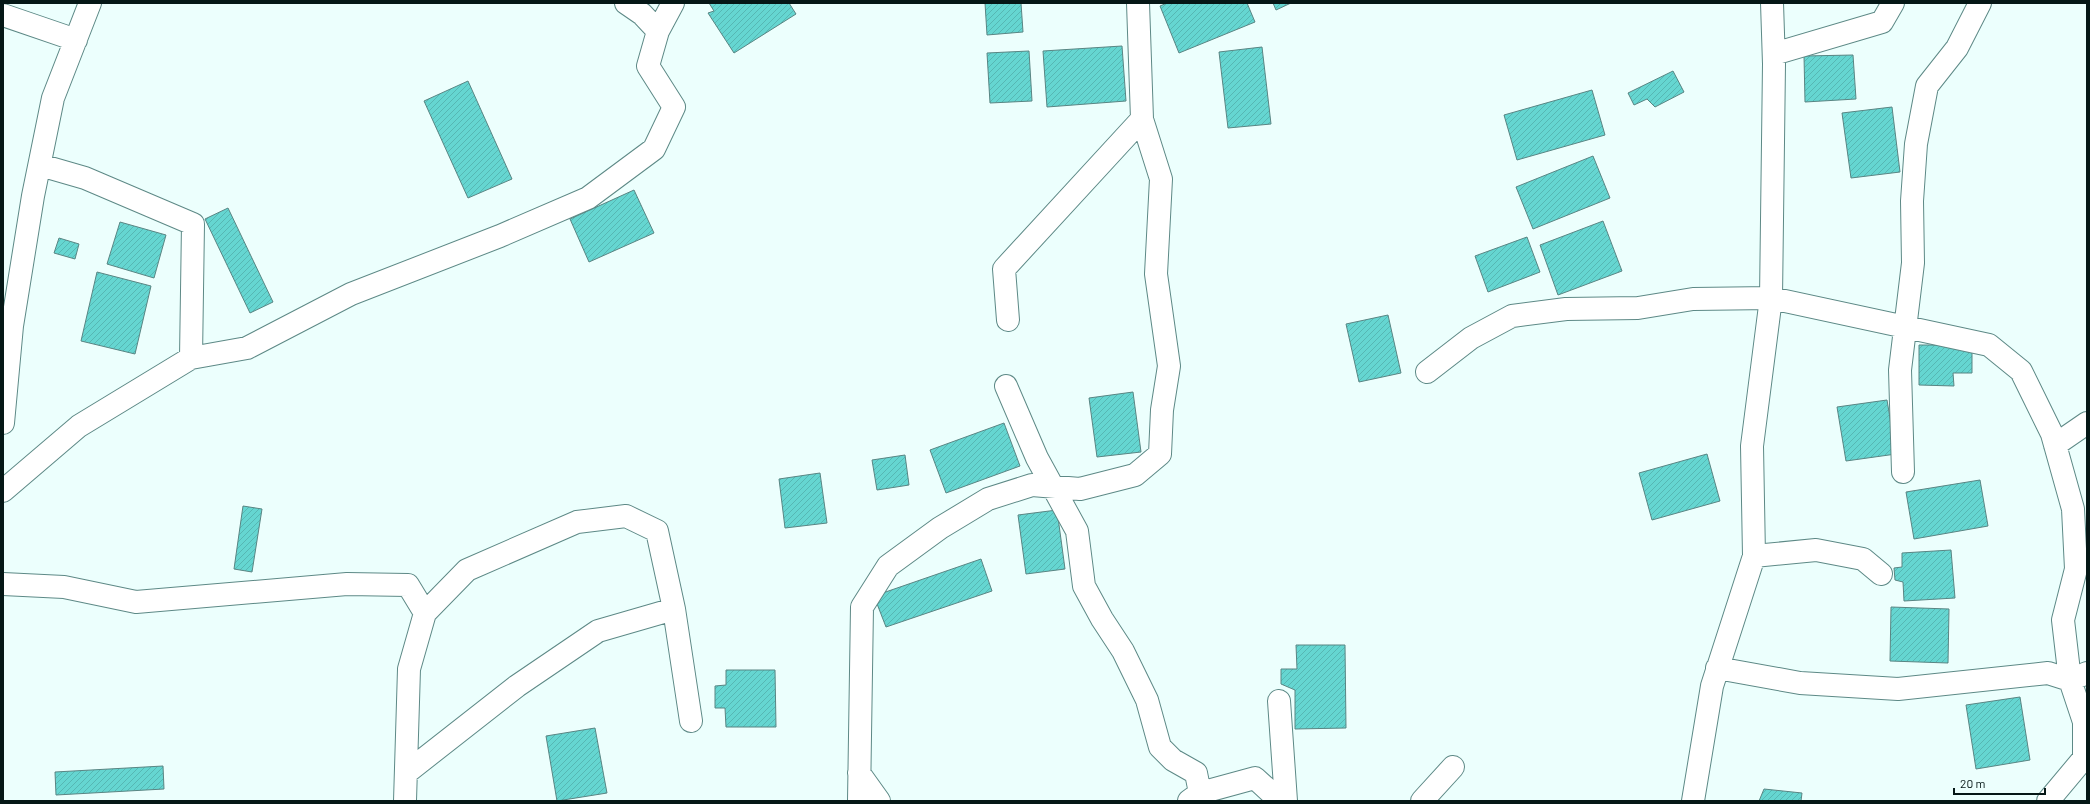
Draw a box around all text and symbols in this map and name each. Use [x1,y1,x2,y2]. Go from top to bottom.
scale bar [1954,770,2045,796]
text: 20 m [1960,776,1986,790]

